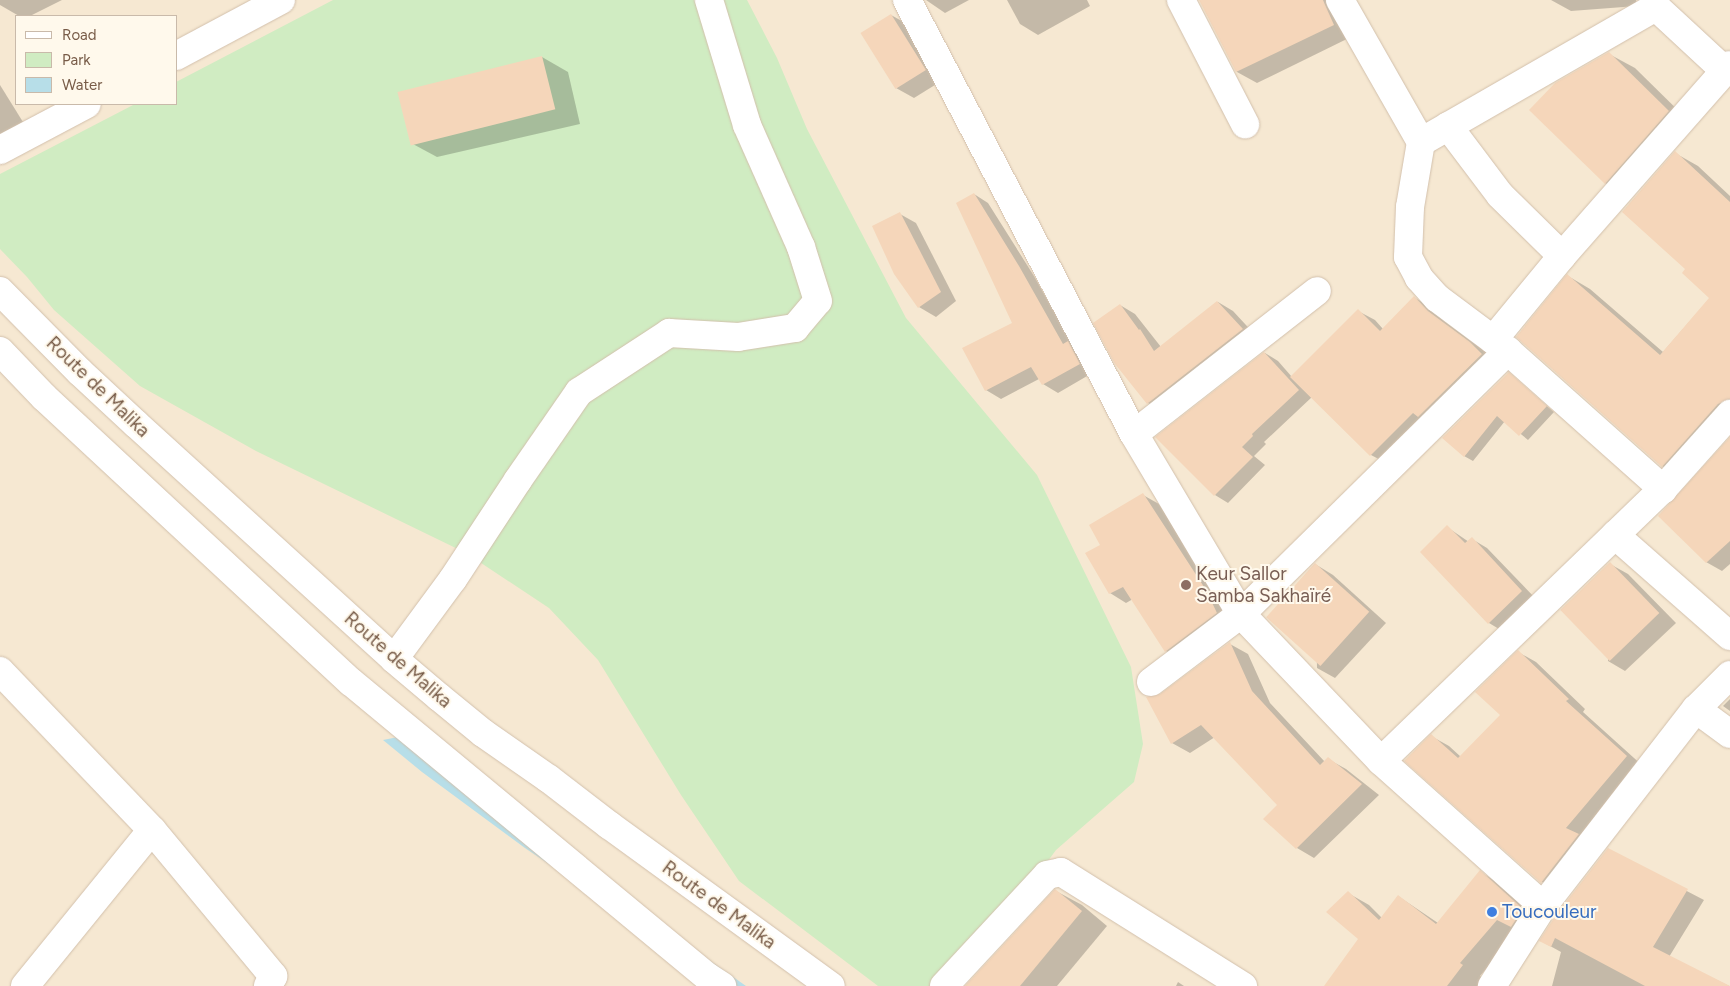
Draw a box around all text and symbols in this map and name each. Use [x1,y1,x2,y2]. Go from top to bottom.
legend [15,15,178,105]
text: Road [62,26,97,44]
text: Park [62,51,91,69]
text: Water [62,76,102,94]
street label: Route de Malika [42,332,154,442]
place label: Keur Sallor Samba Sakhaïré [1196,563,1331,607]
marker: Keur Sallor Samba Sakhaïré [1180,579,1192,591]
street label: Route de Malika [340,607,456,713]
street label: Route de Malika [658,856,780,954]
place label: Toucouleur [1502,901,1596,923]
marker: Toucouleur [1486,906,1498,918]

